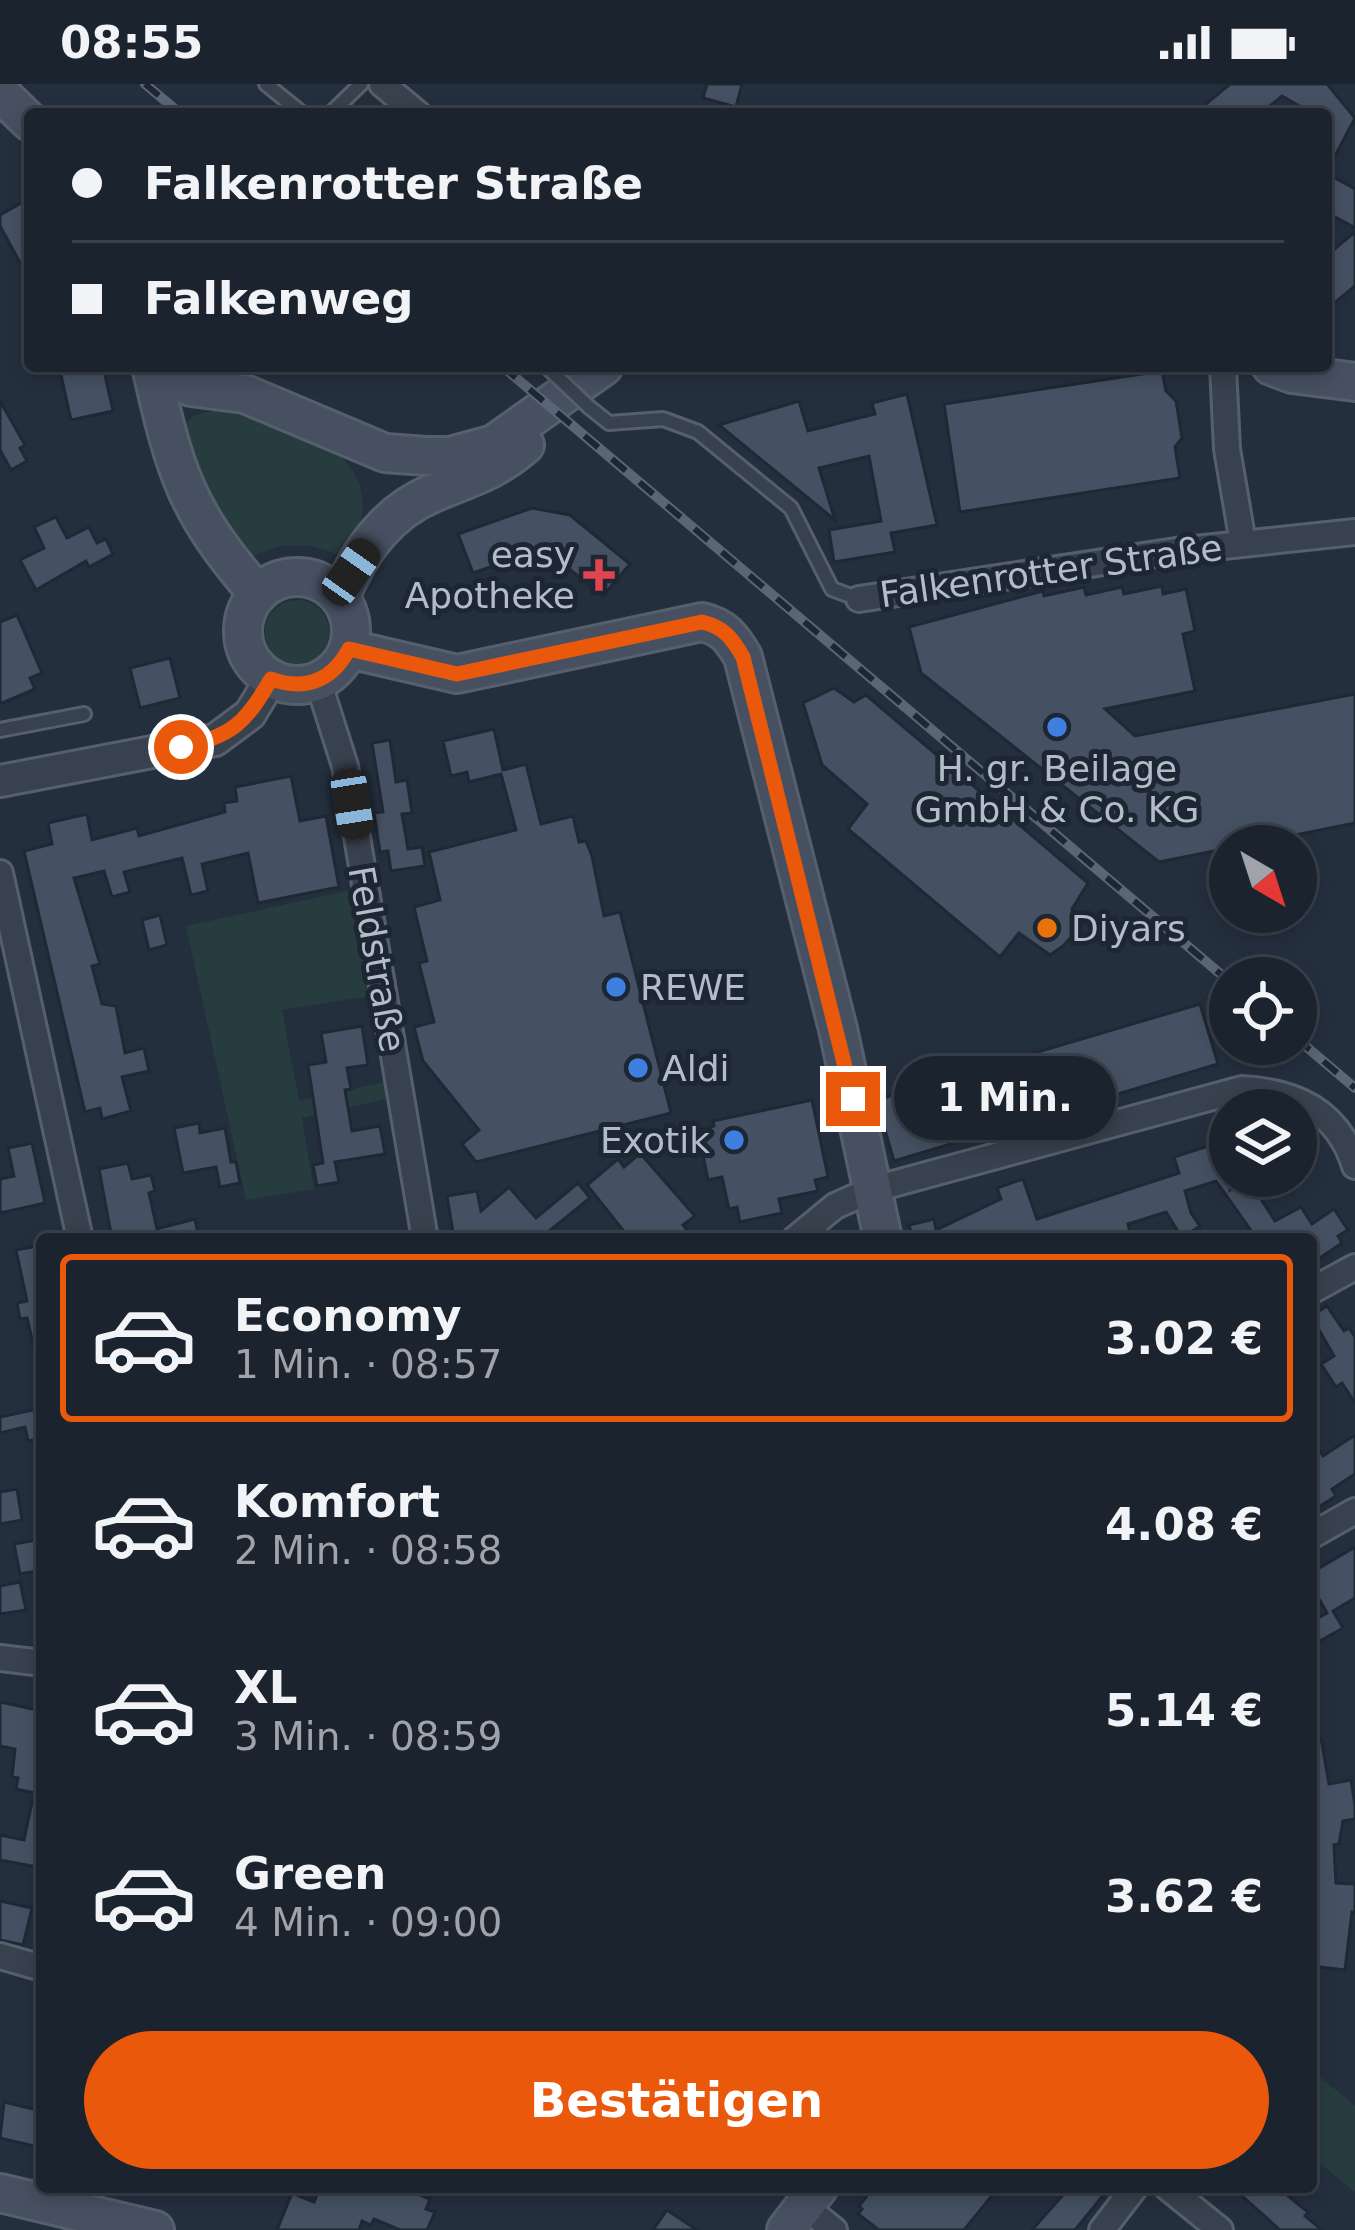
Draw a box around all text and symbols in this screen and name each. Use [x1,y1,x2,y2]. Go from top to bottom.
text: 08:55 [60,16,203,69]
text: Falkenrotter Straße [144,157,643,210]
text: Falkenweg [144,272,413,325]
street label: Falkenrotter Straße [877,527,1225,615]
car [316,532,386,612]
place label: easy Apotheke [405,534,575,616]
marker: easy Apotheke [586,562,612,588]
marker: H. gr. Beilage GmbH & Co. KG [1044,714,1070,740]
route start [154,720,208,774]
place label: H. gr. Beilage GmbH & Co. KG [915,748,1199,830]
car [329,766,375,842]
north arrow [1209,825,1317,933]
map controls [1209,825,1317,1197]
street label: Feldstraße [340,863,414,1055]
place label: Diyars [1071,908,1186,949]
marker: Diyars [1034,915,1060,941]
button: locate [1209,957,1317,1065]
place label: REWE [640,967,746,1008]
marker: REWE [603,974,629,1000]
place label: Aldi [662,1048,729,1089]
marker: Aldi [625,1055,651,1081]
callout: 1 Min. [895,1057,1117,1141]
route end [826,1072,880,1126]
text: 1 Min. [937,1075,1073,1120]
button: layers [1209,1089,1317,1197]
place label: Exotik [600,1120,710,1161]
marker: Exotik [721,1127,747,1153]
icon: car [90,1284,198,1392]
text: Economy [234,1289,462,1342]
text: 3.02 € [1105,1312,1263,1365]
text: 1 Min. · 08:57 [234,1342,502,1387]
icon: car [90,1470,198,1578]
text: Komfort [234,1475,440,1528]
text: 4.08 € [1105,1498,1263,1551]
text: 2 Min. · 08:58 [234,1528,502,1573]
icon: car [90,1656,198,1764]
text: XL [234,1661,297,1714]
text: 5.14 € [1105,1684,1263,1737]
text: 3 Min. · 08:59 [234,1714,502,1759]
icon: car [90,1842,198,1950]
text: Green [234,1847,386,1900]
text: 3.62 € [1105,1870,1263,1923]
text: 4 Min. · 09:00 [234,1900,502,1945]
button: Bestätigen [84,2031,1269,2169]

